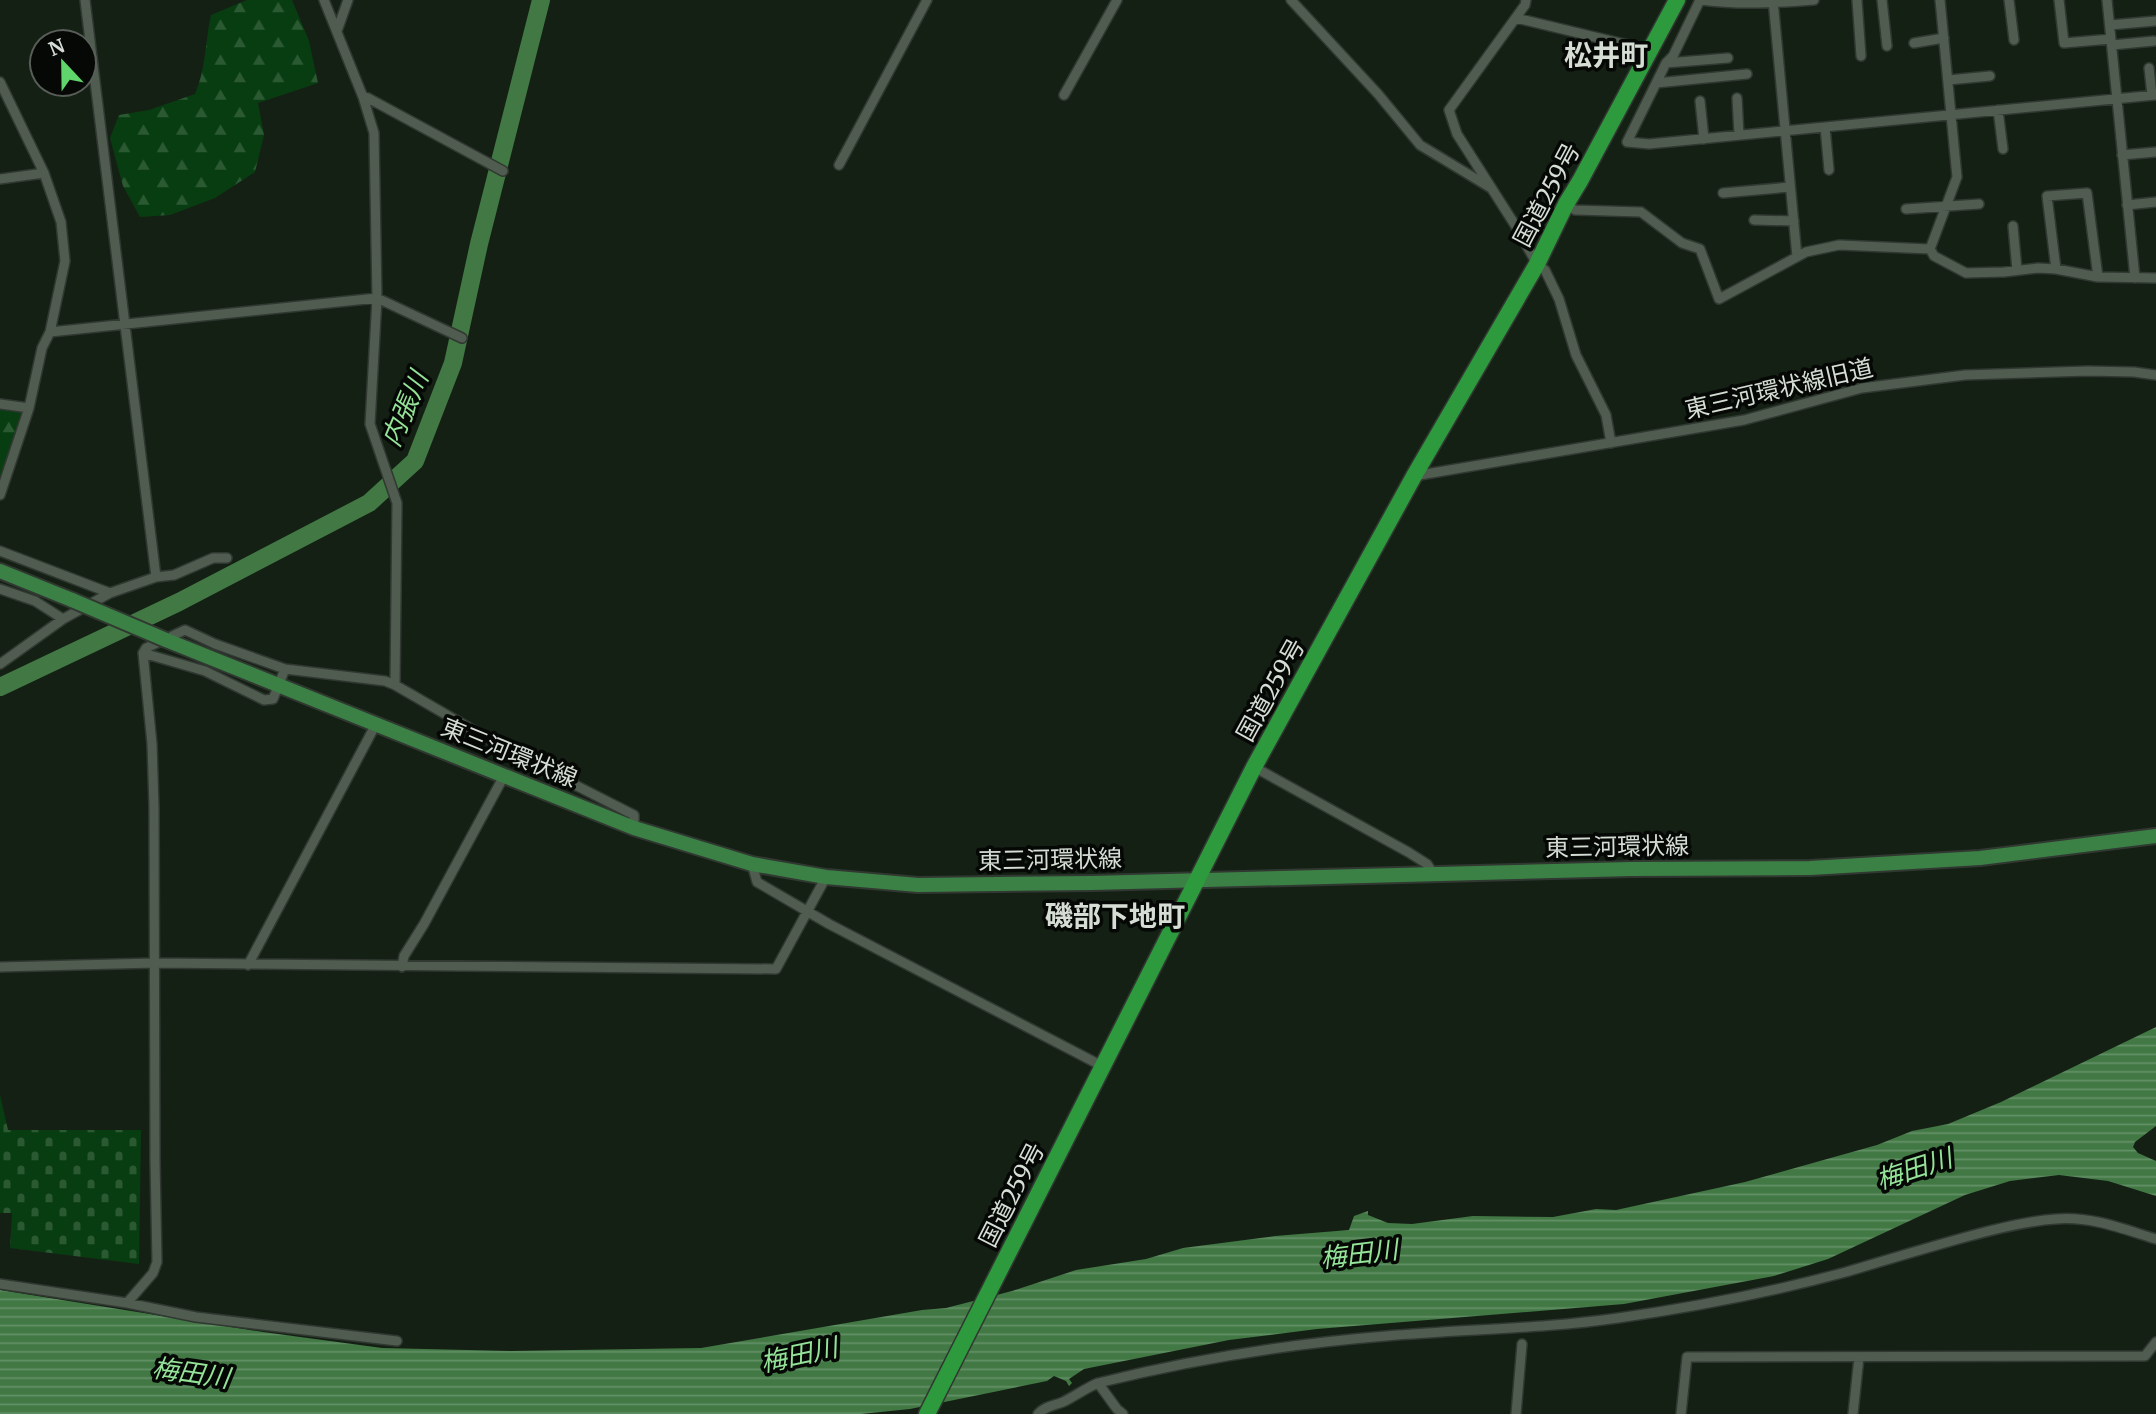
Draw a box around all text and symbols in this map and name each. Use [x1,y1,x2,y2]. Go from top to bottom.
north arrow [28,28,98,98]
text: N [45,33,68,61]
district label: 松井町 [1564,37,1648,73]
street label: 国道259号 [1506,138,1587,252]
street label: 東三河環状線旧道 [1682,352,1876,425]
water label: 内張川 [374,364,436,451]
street label: 国道259号 [1230,633,1312,747]
street label: 東三河環状線 [437,711,582,794]
street label: 東三河環状線 [1545,830,1689,863]
street label: 東三河環状線 [978,843,1122,876]
district label: 磯部下地町 [1045,898,1185,934]
street label: 国道259号 [972,1137,1051,1252]
water label: 梅田川 [1872,1140,1959,1196]
water label: 梅田川 [1318,1232,1403,1275]
water label: 梅田川 [757,1330,843,1379]
water label: 梅田川 [150,1351,235,1395]

